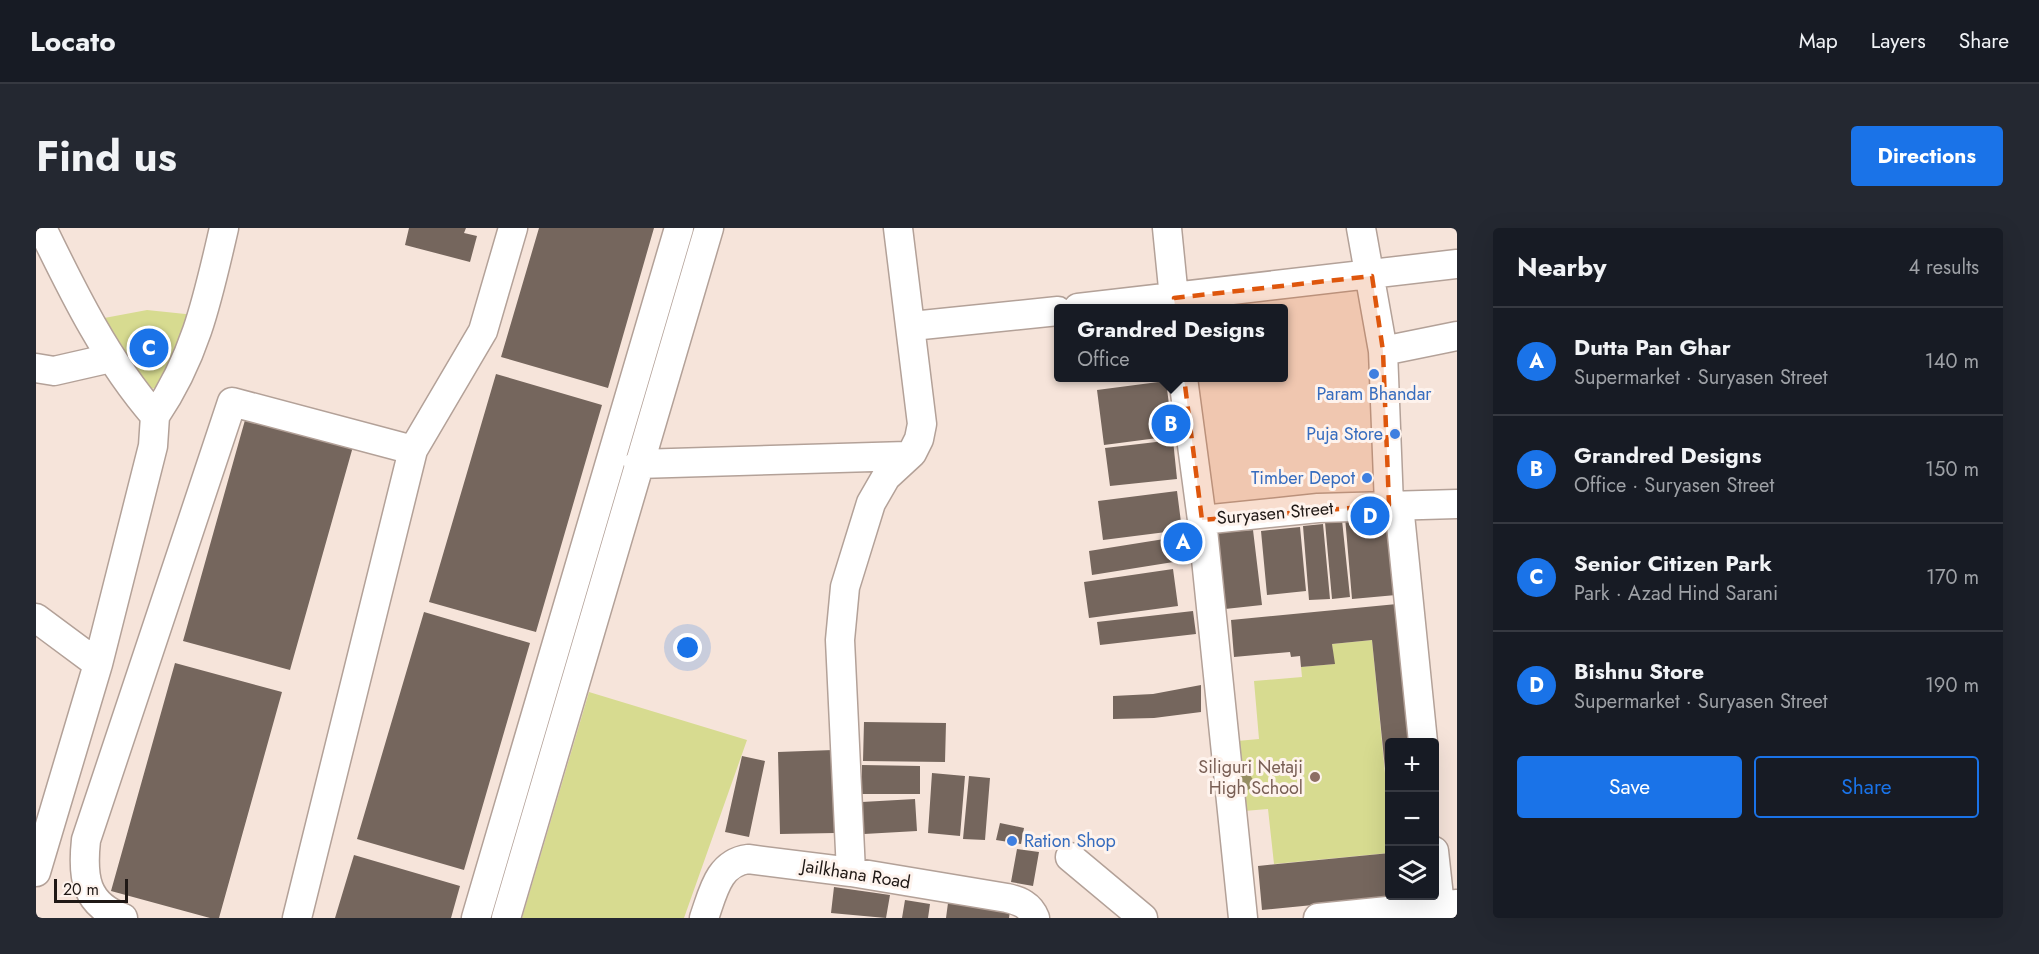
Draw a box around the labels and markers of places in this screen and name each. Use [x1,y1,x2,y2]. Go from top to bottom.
pin: C [130,326,168,370]
marker: Param Bhandar [1367,367,1381,381]
place label: Param Bhandar [1317,381,1432,407]
pin: B [1152,402,1190,446]
place label: Puja Store [1306,421,1383,447]
marker: Puja Store [1388,427,1402,441]
place label: Timber Depot [1251,465,1356,491]
marker: Timber Depot [1360,471,1374,485]
pin: D [1350,494,1390,538]
pin: A [1164,520,1202,564]
place label: Siliguri Netaji High School [1198,754,1303,801]
marker: Siliguri Netaji High School [1308,770,1322,784]
place label: Ration Shop [1024,828,1116,854]
marker: Ration Shop [1005,834,1019,848]

